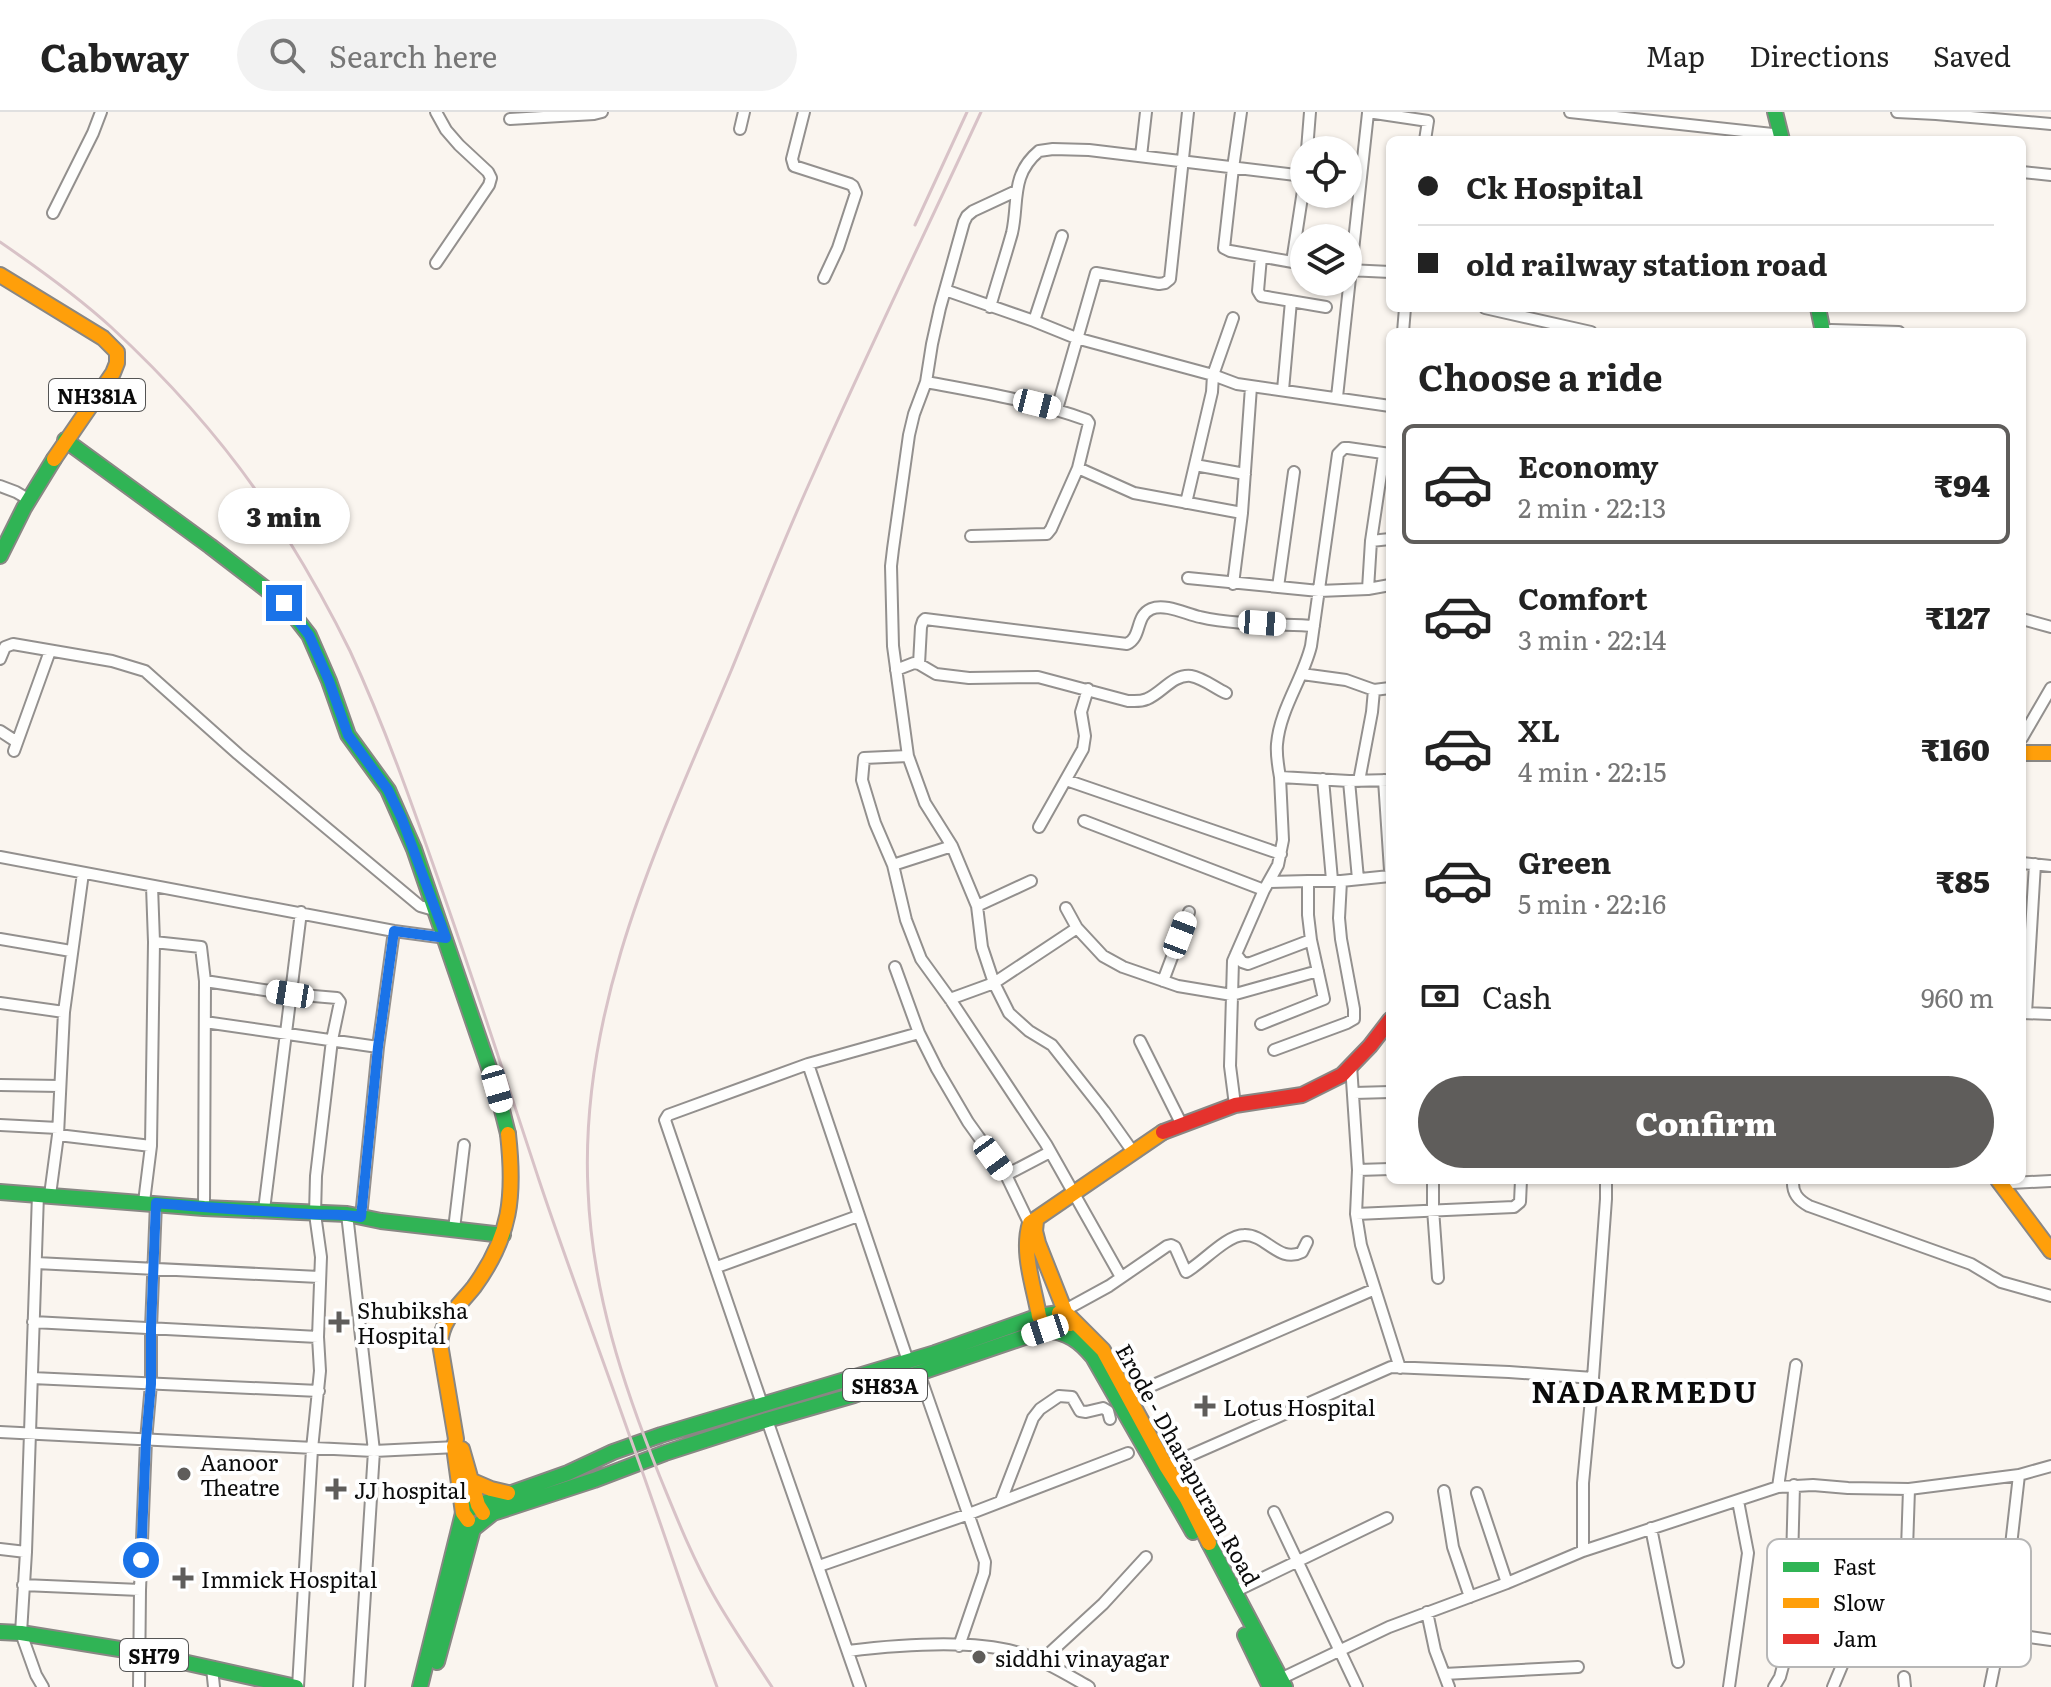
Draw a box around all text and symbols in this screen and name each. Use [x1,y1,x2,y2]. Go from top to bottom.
search box [237,19,797,91]
text: Cabway [40,27,189,84]
icon: search [265,33,309,77]
text: Search here [329,33,497,77]
text: Map [1646,34,1705,76]
text: Directions [1749,34,1889,76]
text: Saved [1933,34,2011,76]
map controls [1290,136,1362,296]
button: locate [1290,136,1362,208]
text: Ck Hospital [1466,164,1643,208]
button: layers [1290,224,1362,296]
text: old railway station road [1466,241,1828,285]
text: Choose a ride [1418,349,1663,402]
road number: NH381A [49,379,145,411]
car [1011,387,1063,421]
text: Economy [1518,443,1658,487]
icon: car [1422,448,1494,520]
text: ₹94 [1934,462,1990,506]
callout: 3 min [218,487,350,543]
text: 2 min · 22:13 [1518,487,1666,526]
text: 3 min [247,496,321,535]
text: Comfort [1518,575,1648,619]
icon: car [1422,580,1494,652]
route end [266,585,302,621]
text: ₹127 [1926,594,1990,638]
car [1237,609,1287,637]
text: 3 min · 22:14 [1518,619,1666,658]
text: XL [1518,707,1560,751]
icon: car [1422,712,1494,784]
text: ₹160 [1921,726,1990,770]
text: 4 min · 22:15 [1518,751,1667,790]
text: Green [1518,839,1611,883]
icon: car [1422,844,1494,916]
text: ₹85 [1936,858,1990,902]
text: 5 min · 22:16 [1518,883,1666,922]
car [1160,908,1200,962]
icon: cash [1418,974,1462,1018]
text: Cash [1482,974,1552,1018]
text: 960 m [1921,977,1994,1016]
car [264,978,316,1010]
car [479,1063,515,1115]
button: Confirm [1418,1076,1994,1168]
car [969,1132,1017,1184]
place label: Shubiksha Hospital [357,1293,468,1351]
marker: Shubiksha Hospital [328,1311,350,1333]
car [1018,1311,1072,1349]
street label: Erode - Dharapuram Road [1109,1337,1269,1591]
district label: NADARMEDU [1531,1368,1759,1412]
road number: SH83A [843,1369,927,1401]
place label: Lotus Hospital [1223,1390,1375,1423]
marker: Lotus Hospital [1194,1395,1216,1417]
place label: Aanoor Theatre [200,1445,280,1503]
marker: Aanoor Theatre [175,1465,193,1483]
place label: JJ hospital [354,1473,467,1506]
marker: JJ hospital [325,1478,347,1500]
legend [1767,1539,2031,1667]
route start [123,1542,159,1578]
text: Fast [1833,1549,1876,1582]
place label: Immick Hospital [201,1562,377,1595]
marker: Immick Hospital [172,1567,194,1589]
text: Slow [1833,1585,1885,1618]
text: Jam [1833,1621,1877,1654]
road number: SH79 [120,1639,188,1671]
place label: siddhi vinayagar [995,1641,1170,1674]
marker: siddhi vinayagar [970,1648,988,1666]

